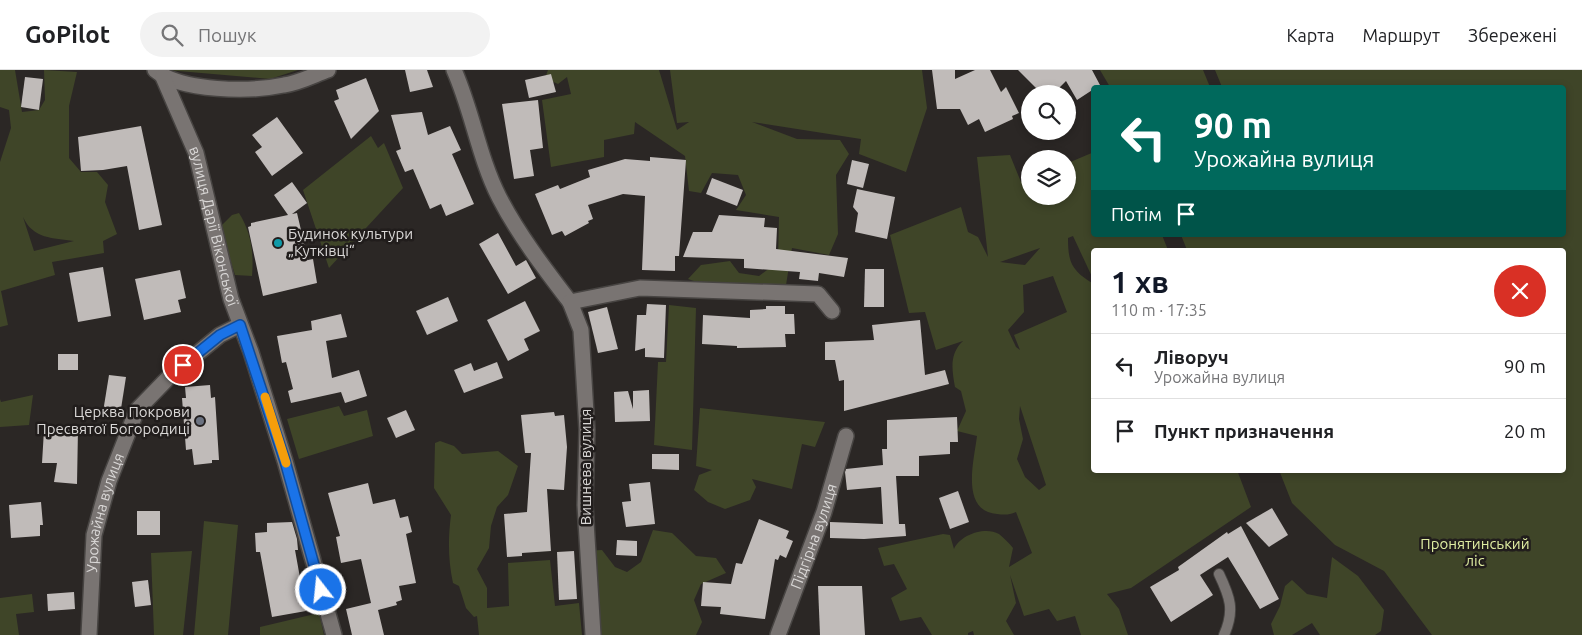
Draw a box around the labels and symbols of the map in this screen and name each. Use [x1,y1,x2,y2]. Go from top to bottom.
street label: вулиця Дарії Віконської [186,143,242,309]
place label: Будинок культури „Кутківці“ [288,225,413,259]
marker: Будинок культури „Кутківці“ [272,237,284,249]
pin [162,344,204,386]
place label: Церква Покрови Пресвятої Богородиці [36,403,190,437]
street label: Вишнева вулиця [577,409,594,525]
marker: Церква Покрови Пресвятої Богородиці [194,415,206,427]
street label: Урожайна вулиця [83,450,127,573]
street label: Підгірна вулиця [787,481,840,591]
park label: Пронятинський ліс [1420,535,1530,569]
position arrow [294,563,346,615]

